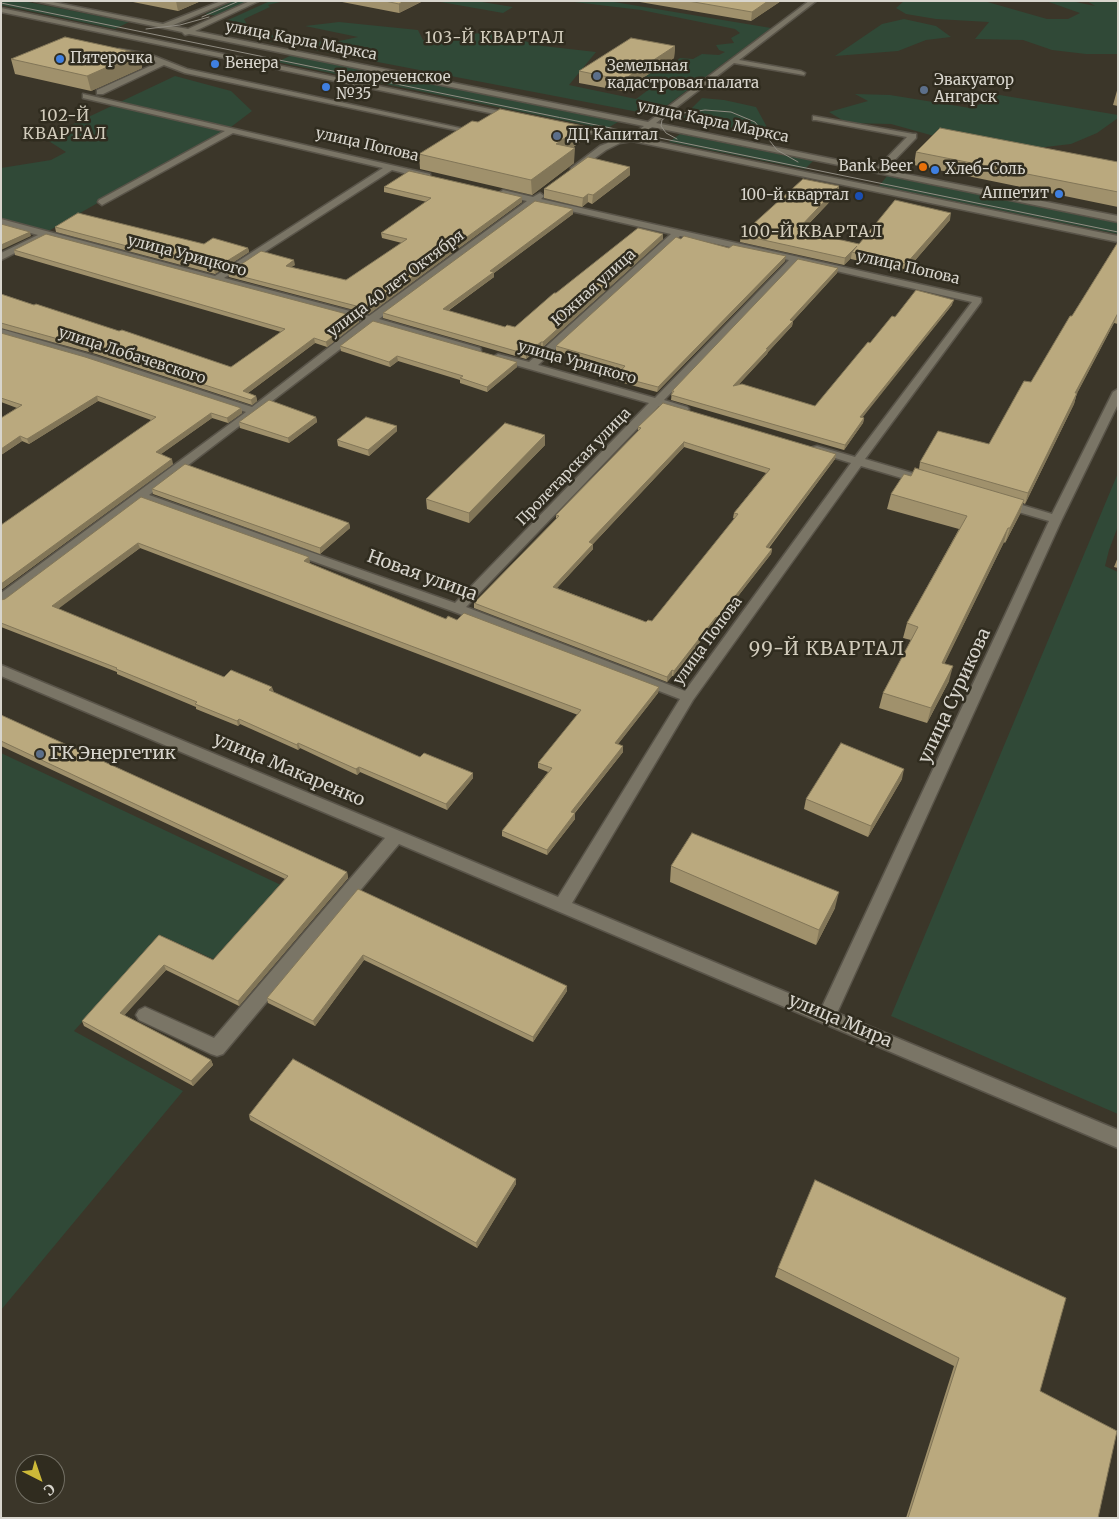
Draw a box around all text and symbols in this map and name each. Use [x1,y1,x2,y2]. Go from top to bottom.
street label: улица Карла Маркса [224,17,378,65]
district label: 103-Й КВАРТАЛ [423,28,567,48]
place label: Пятерочка [70,50,153,68]
marker: Пятерочка [54,53,66,65]
place label: Венера [225,55,279,73]
marker: Венера [209,58,221,70]
place label: Земельная кадастровая палата [607,58,759,93]
place label: Белореченское №35 [336,69,451,104]
marker: Земельная кадастровая палата [591,70,603,82]
place label: Эвакуатор Ангарск [934,72,1014,107]
marker: Белореченское №35 [320,81,332,93]
marker: Эвакуатор Ангарск [918,84,930,96]
street label: улица Карла Маркса [636,97,790,147]
district label: 102-Й КВАРТАЛ [22,106,108,144]
street label: улица Попова [314,124,420,166]
place label: ДЦ Капитал [567,127,658,145]
marker: ДЦ Капитал [551,130,563,142]
place label: Bank Beer [838,158,913,176]
marker: Bank Beer [917,161,929,173]
place label: Хлеб-Соль [945,161,1025,179]
marker: Хлеб-Соль [929,164,941,176]
place label: Аппетит [982,185,1049,203]
place label: 100-й квартал [740,187,849,205]
marker: Аппетит [1053,188,1065,200]
marker: 100-й квартал [853,190,865,202]
district label: 100-Й КВАРТАЛ [739,222,885,242]
street label: улица 40 лет Октября [324,227,468,341]
street label: улица Урицкого [126,231,248,281]
street label: Южная улица [548,246,640,330]
street label: улица Попова [855,247,961,289]
street label: улица Лобачевского [56,324,208,388]
street label: улица Урицкого [516,338,638,388]
street label: Пролетарская улица [513,404,635,530]
street label: Новая улица [364,546,480,606]
street label: улица Попова [670,593,746,689]
street label: улица Сурикова [914,625,996,767]
district label: 99-Й КВАРТАЛ [747,639,907,661]
street label: улица Макаренко [210,728,368,812]
place label: ГК Энергетик [50,743,176,765]
marker: ГК Энергетик [34,748,46,760]
street label: улица Мира [785,989,895,1053]
north arrow [15,1454,65,1504]
text: С [40,1480,59,1499]

